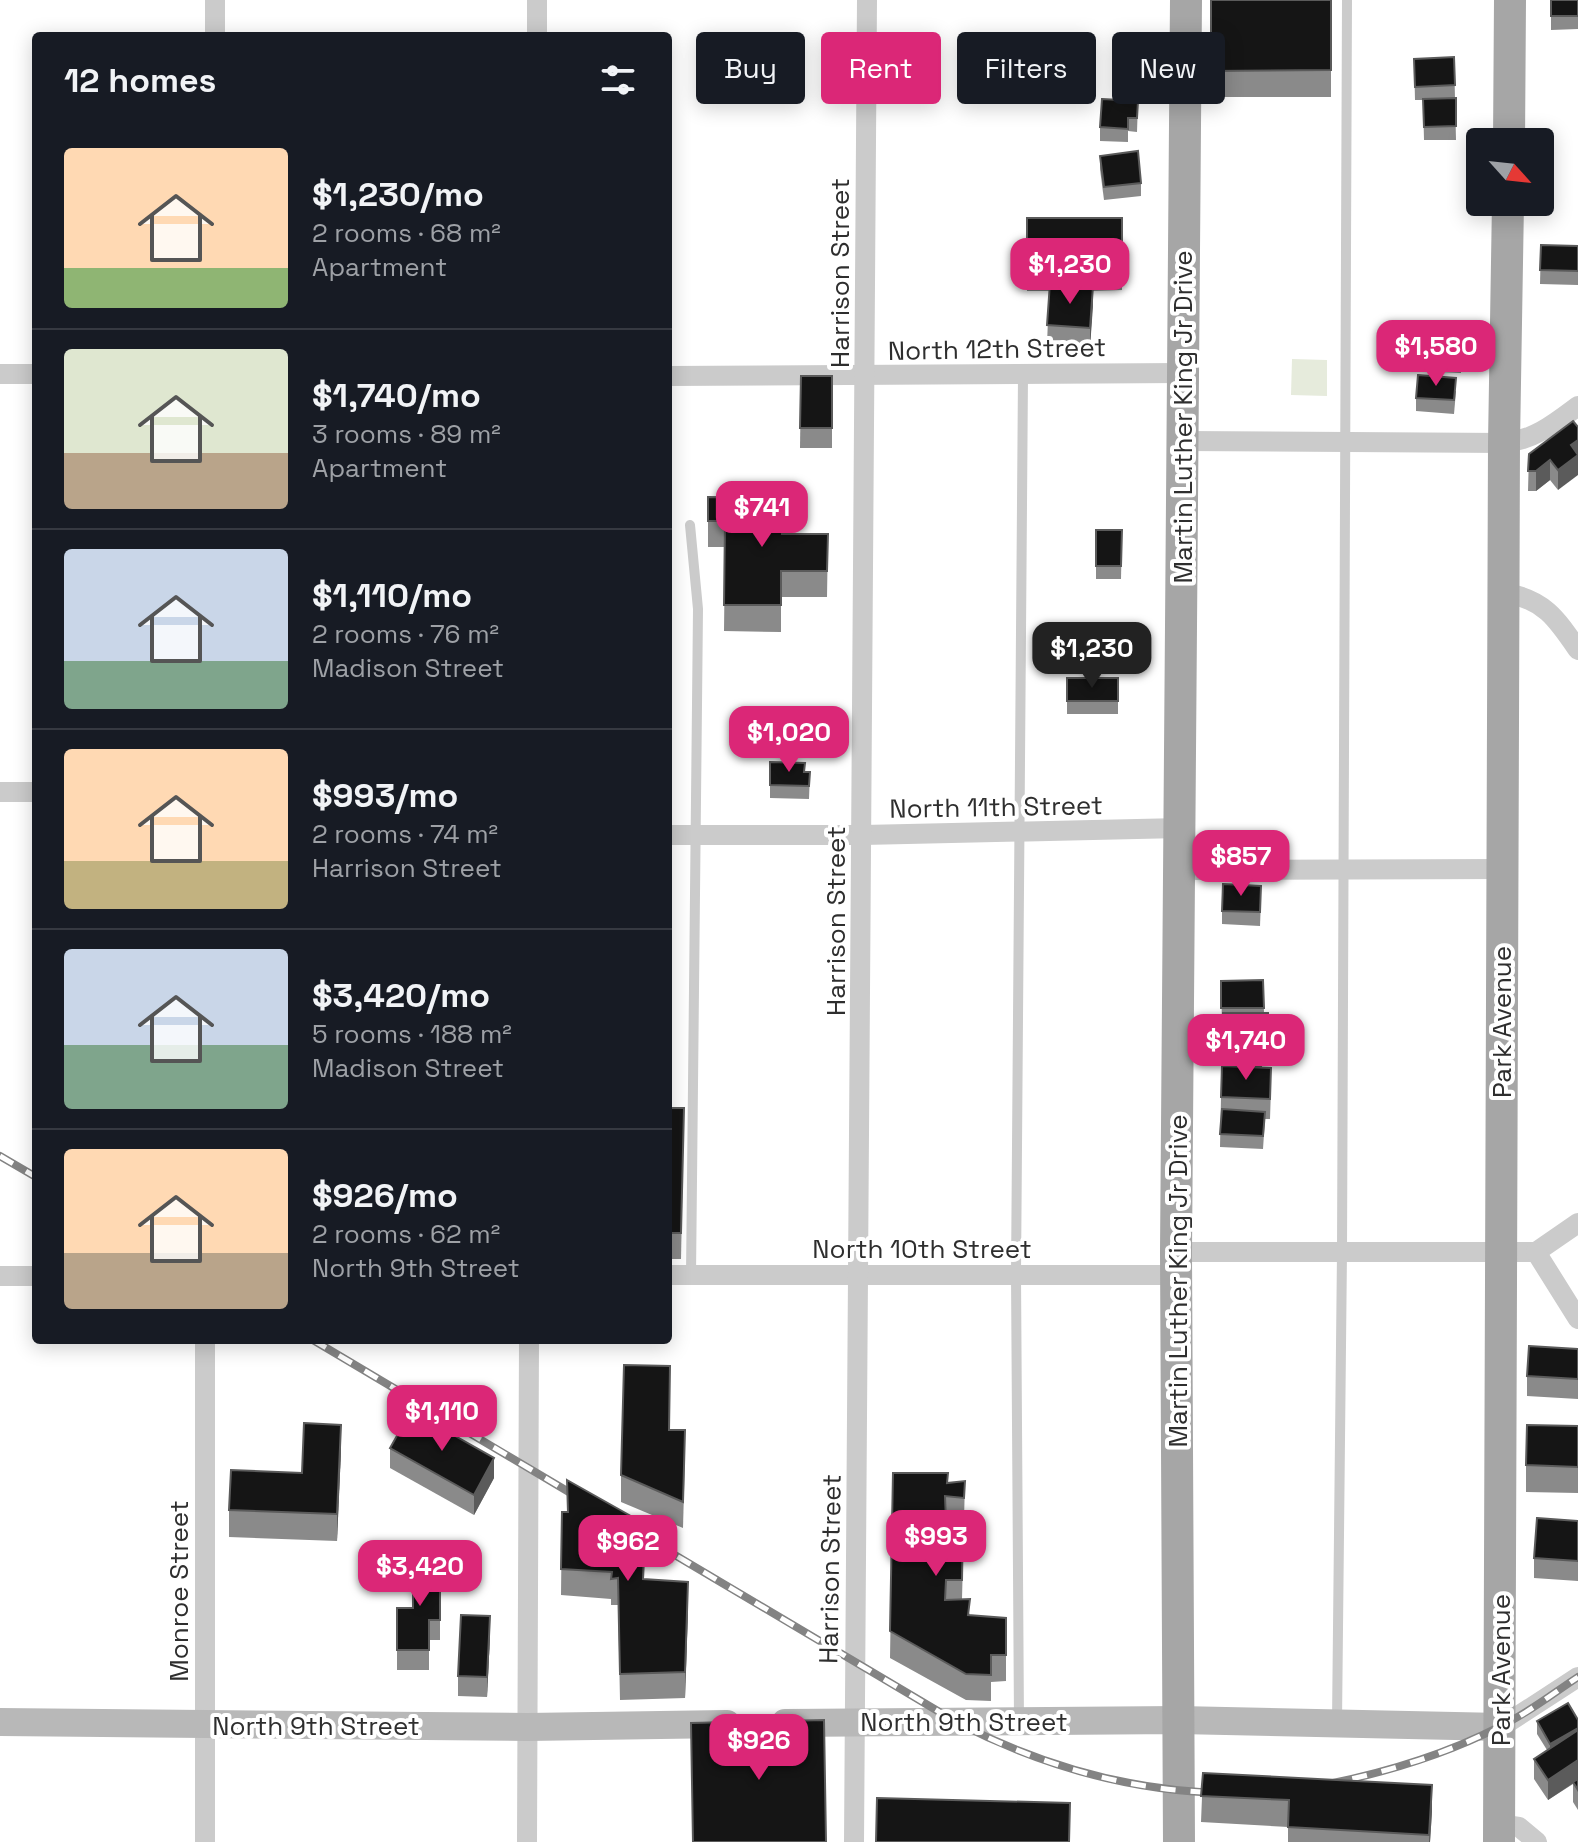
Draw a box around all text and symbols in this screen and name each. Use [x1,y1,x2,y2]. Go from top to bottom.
chip: Buy [696,32,805,104]
chip: Rent [821,32,941,104]
chip: Filters [957,32,1096,104]
chip: New [1112,32,1225,104]
icon: filters [596,58,640,102]
text: 12 homes [64,59,216,102]
north arrow [1466,128,1554,216]
map controls [1466,128,1554,216]
text: $1,230/mo [312,173,484,216]
street label: Harrison Street [823,178,857,368]
icon: home [128,180,224,276]
text: 2 rooms · 68 m² [312,216,501,250]
pin: $1,230 [1005,238,1135,306]
text: $1,230 [1028,247,1112,281]
text: Apartment [312,250,447,284]
street label: Martin Luther King Jr Drive [1166,250,1200,584]
pin: $1,580 [1371,320,1501,388]
text: $1,580 [1394,329,1478,363]
street label: North 12th Street [888,330,1106,368]
text: $1,740/mo [312,374,481,417]
icon: home [128,381,224,477]
text: 3 rooms · 89 m² [312,417,501,451]
text: Apartment [312,451,447,485]
pin: $741 [715,481,809,549]
text: $741 [734,490,790,524]
text: $1,110/mo [312,574,472,617]
icon: home [128,581,224,677]
text: 2 rooms · 76 m² [312,617,499,651]
pin: $1,230 [1027,622,1157,690]
text: $1,230 [1050,631,1134,665]
text: Madison Street [312,651,504,685]
pin: $1,020 [724,706,854,774]
text: $1,020 [747,715,831,749]
text: $993/mo [312,774,458,817]
icon: home [128,781,224,877]
street label: North 11th Street [889,788,1103,826]
text: 2 rooms · 74 m² [312,817,498,851]
street label: Harrison Street [819,826,853,1016]
pin: $857 [1194,830,1288,898]
text: $857 [1210,839,1272,873]
text: Harrison Street [312,851,502,885]
street label: Park Avenue [1485,946,1519,1098]
text: $3,420/mo [312,974,490,1017]
icon: home [128,981,224,1077]
pin: $1,740 [1181,1014,1311,1082]
text: 5 rooms · 188 m² [312,1017,512,1051]
text: $1,740 [1206,1023,1286,1057]
text: Madison Street [312,1051,504,1085]
street label: Martin Luther King Jr Drive [1161,1114,1195,1448]
text: $926/mo [312,1174,458,1217]
icon: home [128,1181,224,1277]
text: 2 rooms · 62 m² [312,1217,500,1251]
street label: North 10th Street [812,1232,1032,1266]
text: North 9th Street [312,1251,520,1285]
pin: $1,110 [377,1385,507,1453]
text: $1,110 [405,1394,479,1428]
street label: Harrison Street [811,1474,849,1664]
street label: Monroe Street [162,1500,196,1682]
pin: $993 [889,1510,983,1578]
pin: $962 [581,1515,675,1583]
text: $993 [904,1519,968,1553]
text: $962 [596,1524,660,1558]
pin: $3,420 [355,1540,485,1608]
text: $3,420 [376,1549,464,1583]
street label: Park Avenue [1484,1594,1518,1746]
street label: North 9th Street [860,1705,1068,1739]
street label: North 9th Street [212,1709,420,1743]
pin: $926 [712,1714,806,1782]
text: $926 [727,1723,791,1757]

